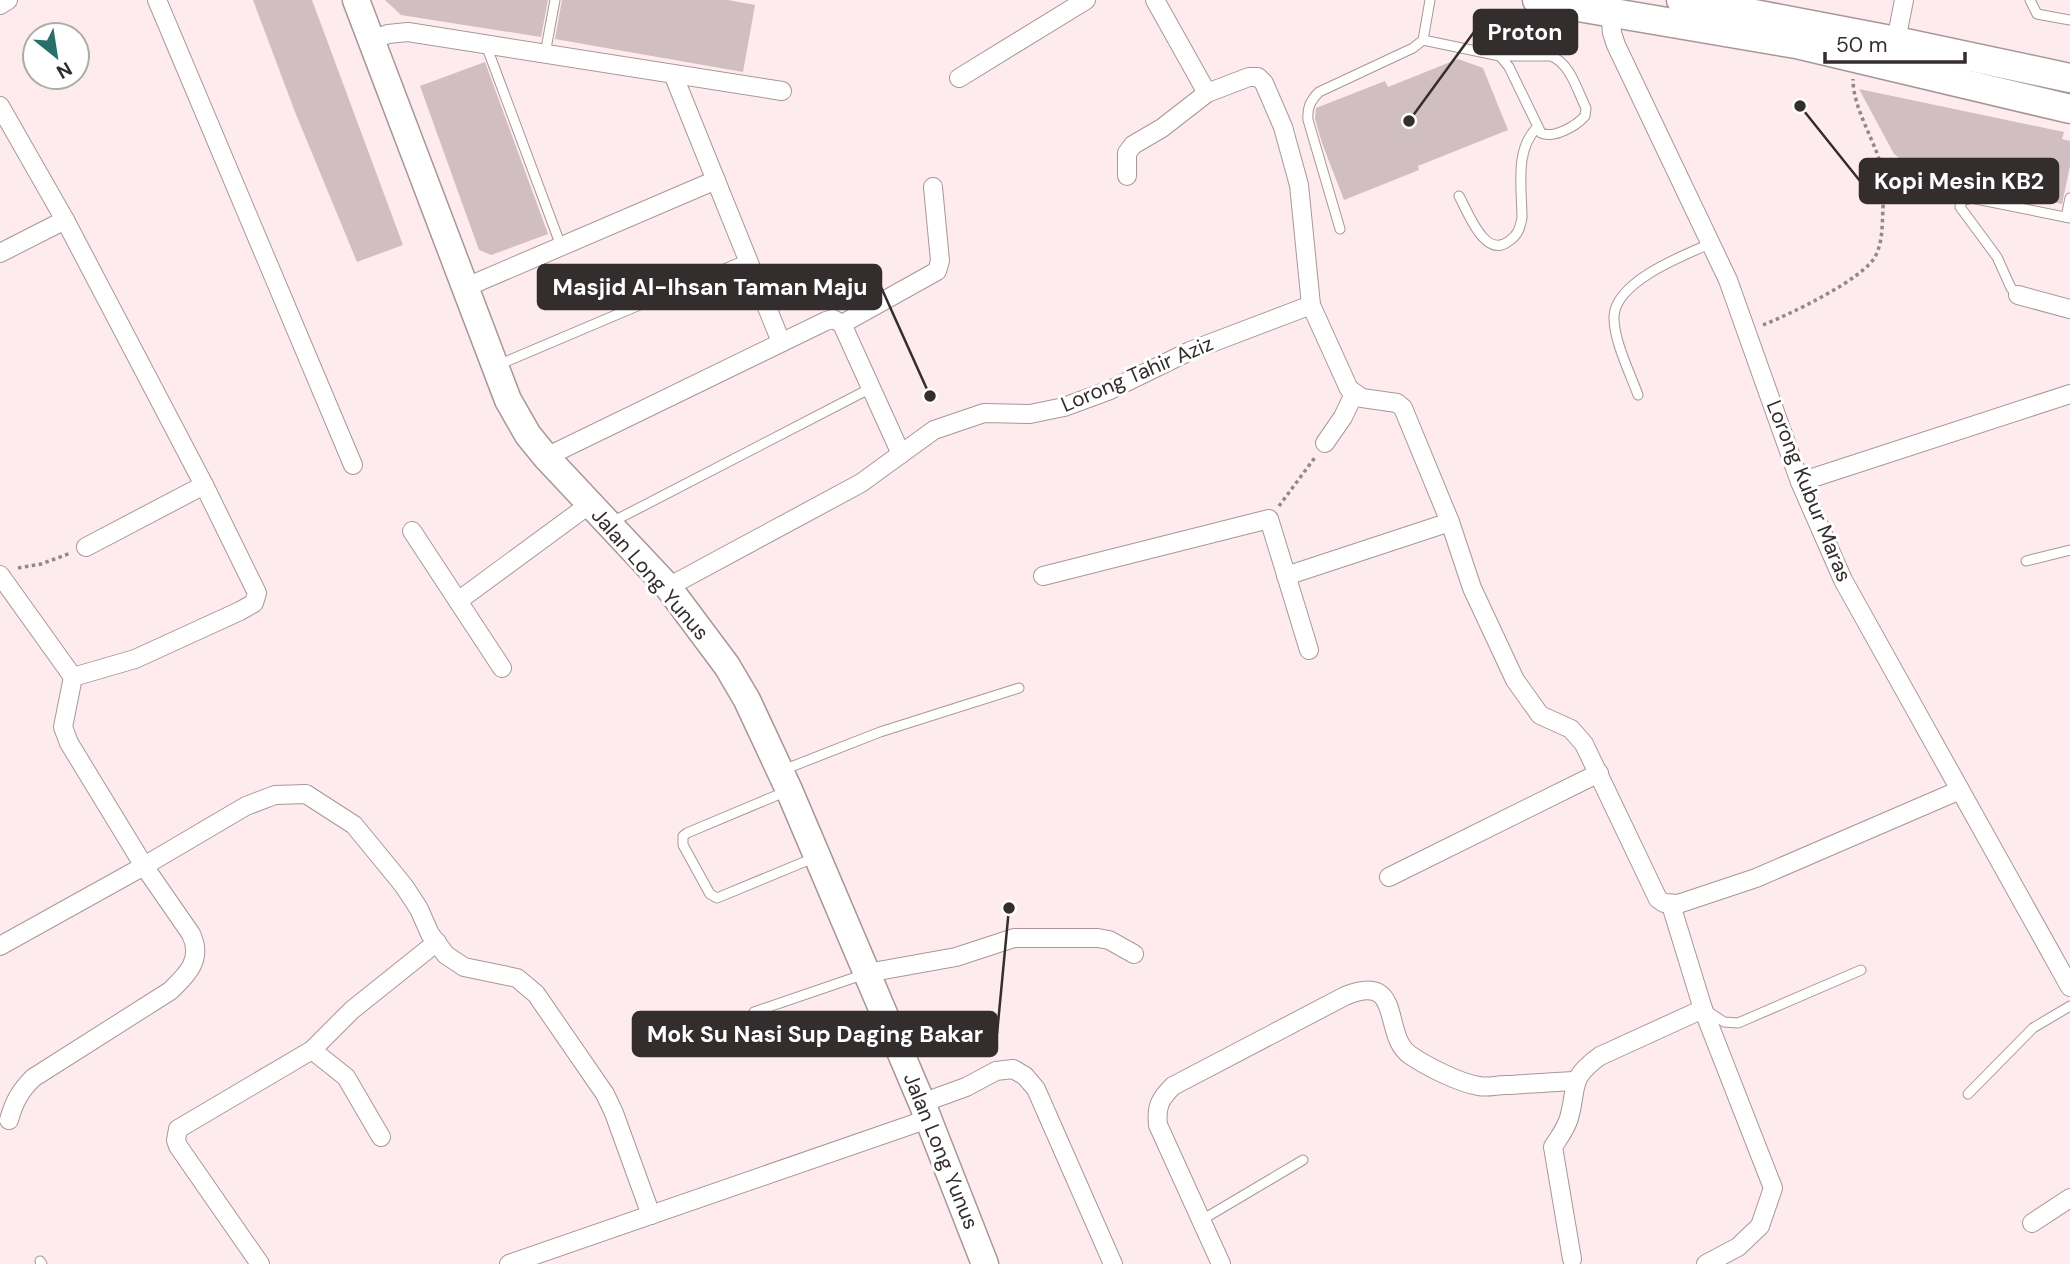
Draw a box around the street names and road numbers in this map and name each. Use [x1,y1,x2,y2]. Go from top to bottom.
street label: Lorong Tahir Aziz [1057,329,1217,419]
street label: Lorong Kubur Maras [1760,396,1858,586]
street label: Jalan Long Yunus [585,502,715,646]
street label: Jalan Long Yunus [897,1069,985,1233]

